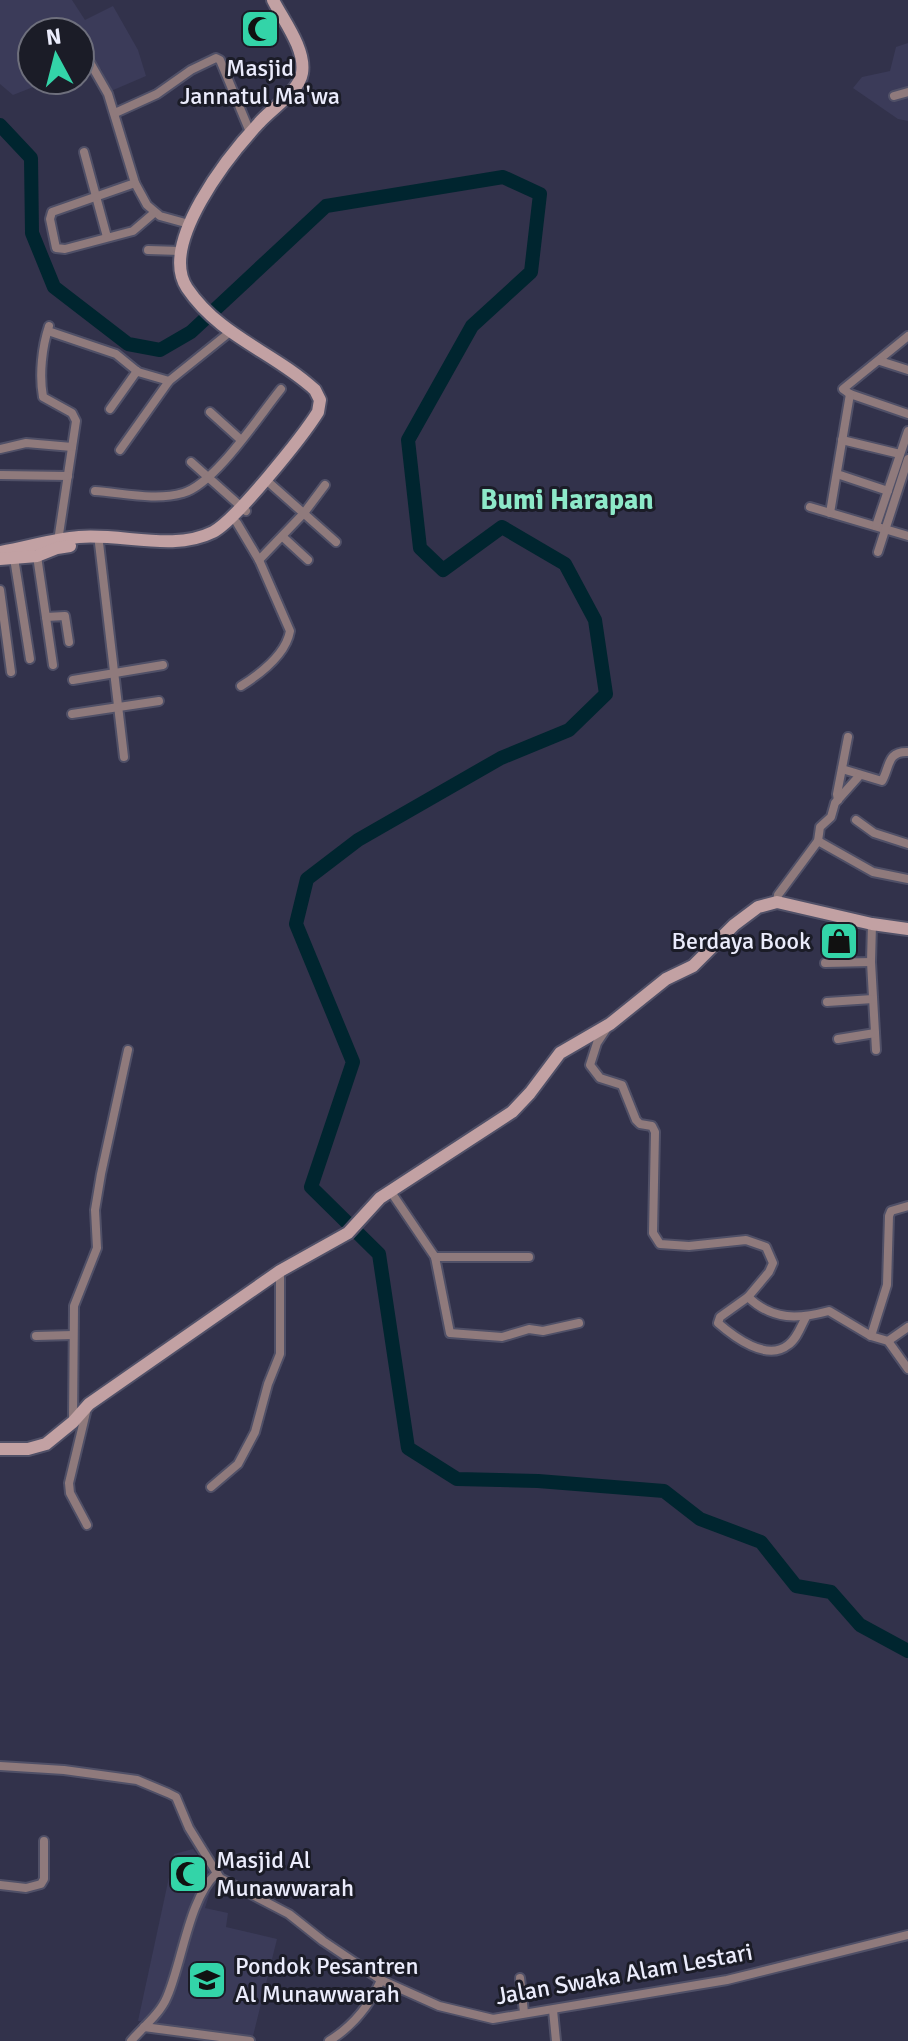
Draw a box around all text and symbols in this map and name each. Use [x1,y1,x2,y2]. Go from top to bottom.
mosque icon: Masjid Jannatul Ma'wa [239,8,281,50]
north arrow [16,16,96,96]
text: N [44,22,63,51]
place label: Masjid Jannatul Ma'wa [180,53,340,111]
district label: Bumi Harapan [480,483,654,517]
shop icon: Berdaya Book [818,920,860,962]
place label: Berdaya Book [671,926,811,956]
place label: Masjid Al Munawwarah [216,1845,354,1903]
mosque icon: Masjid Al Munawwarah [167,1853,209,1895]
street label: Jalan Swaka Alam Lestari [493,1937,755,2011]
place label: Pondok Pesantren Al Munawwarah [235,1951,419,2009]
school or university icon: Pondok Pesantren Al Munawwarah [186,1959,228,2001]

